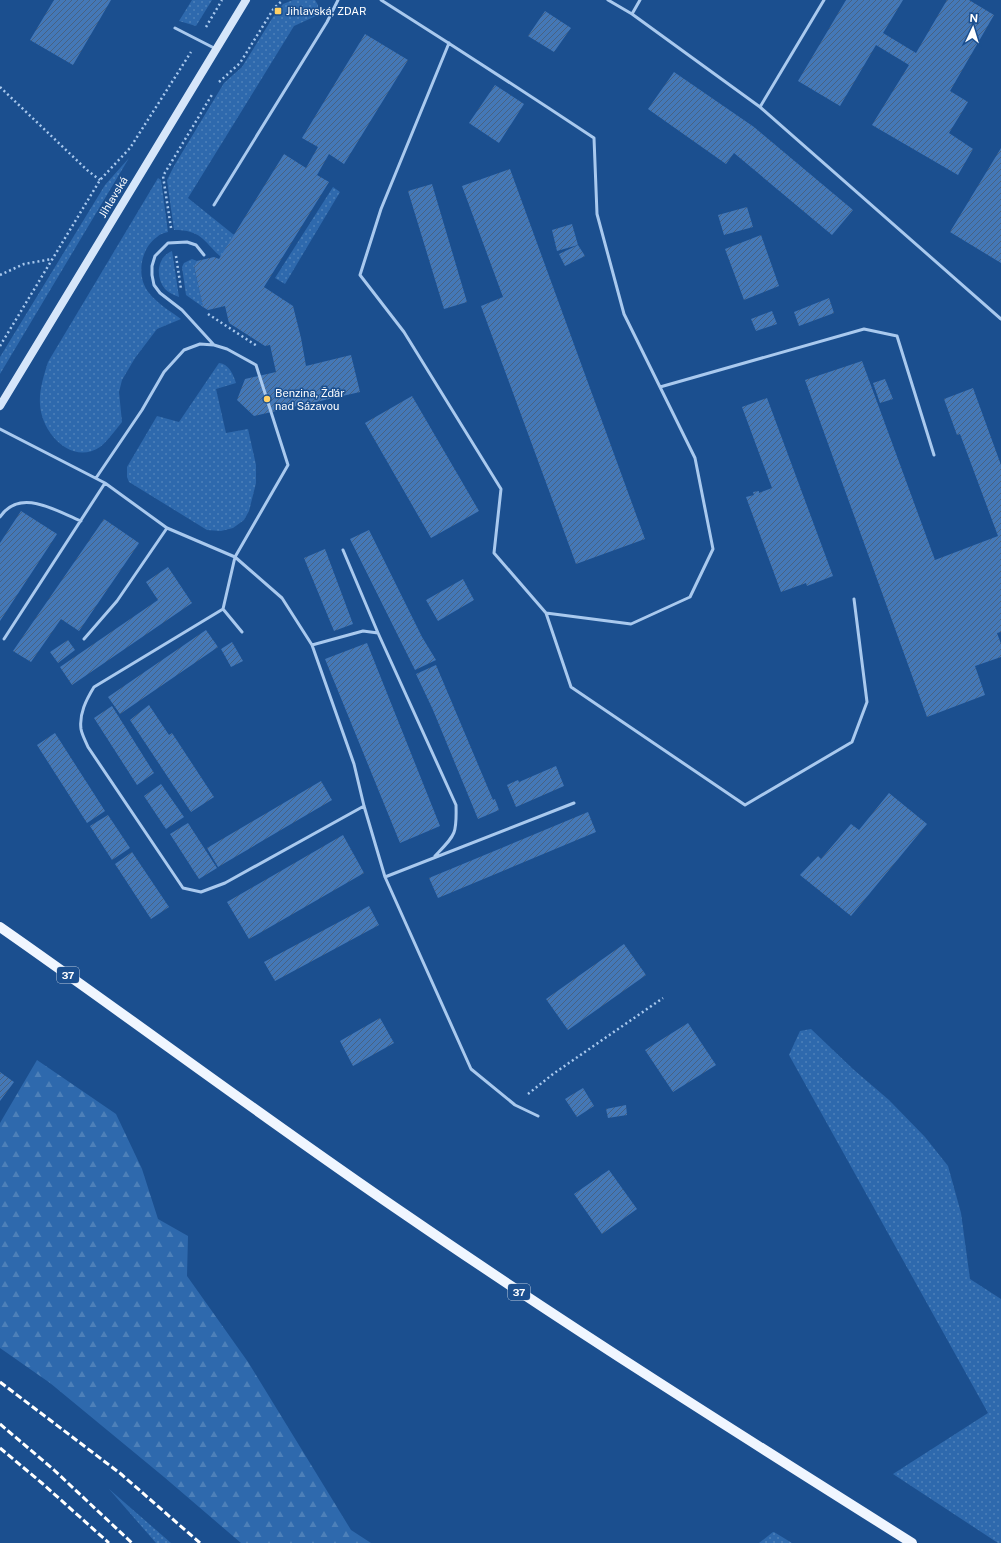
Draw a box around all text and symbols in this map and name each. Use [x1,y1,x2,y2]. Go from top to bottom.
place label: Jihlavská, ZDAR [286,5,367,17]
marker: Jihlavská, ZDAR [273,6,283,16]
north arrow [953,8,993,48]
text: N [969,12,978,24]
street label: Jihlavská [96,174,130,220]
place label: Benzina, Žďár nad Sázavou [275,387,344,412]
marker: Benzina, Žďár nad Sázavou [262,394,272,404]
road number: 37 [57,967,79,983]
road number: 37 [508,1284,530,1300]

